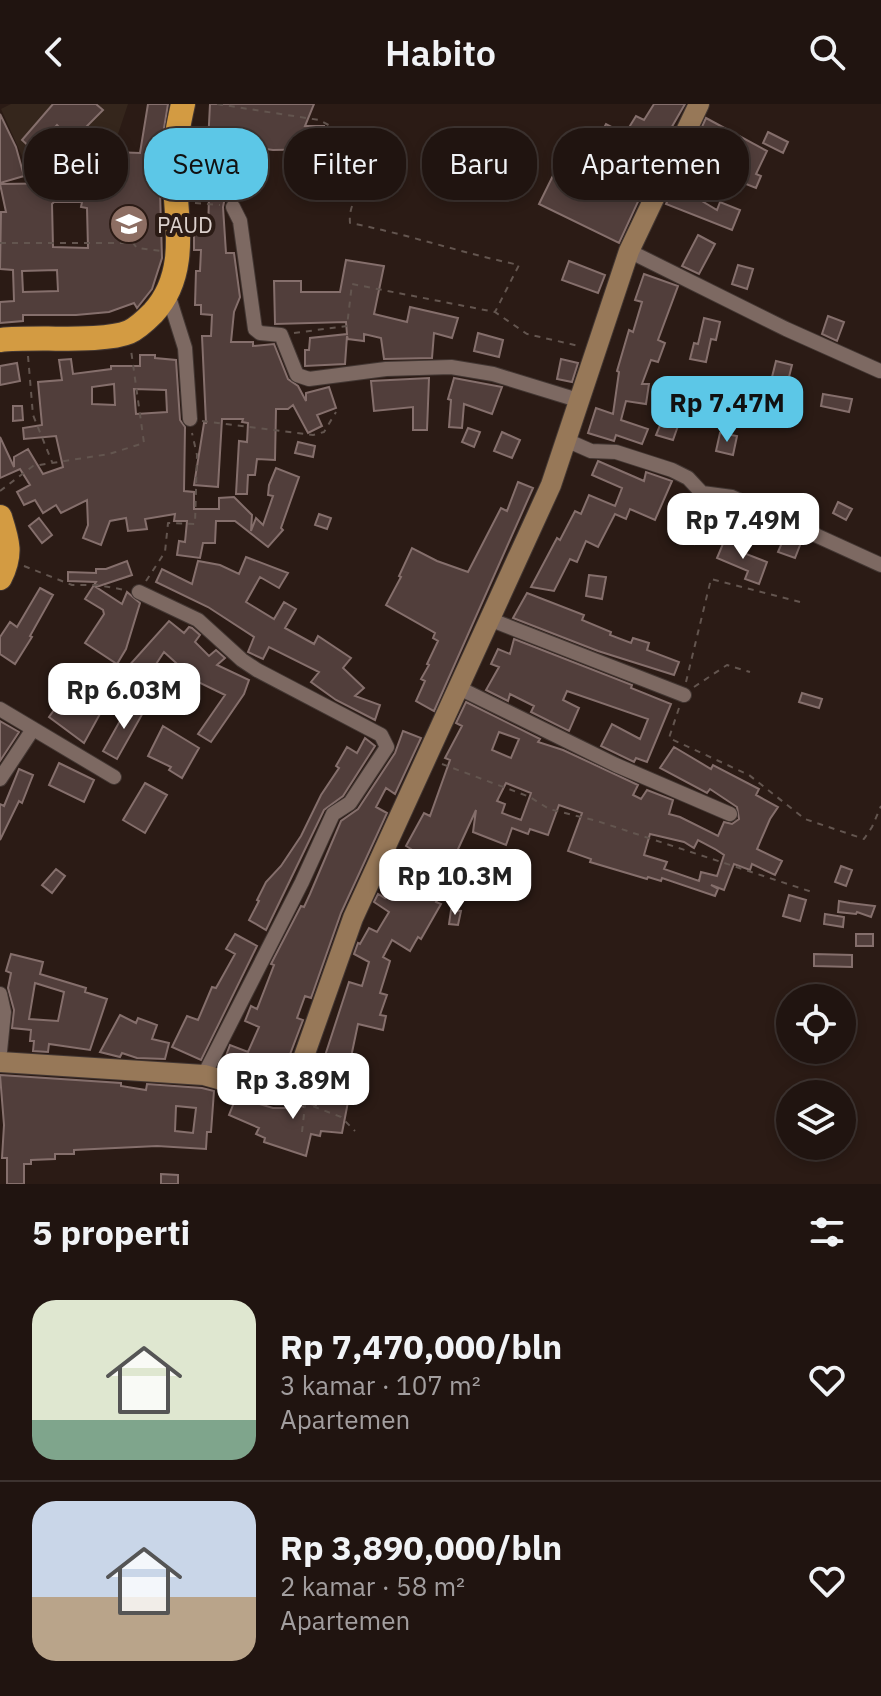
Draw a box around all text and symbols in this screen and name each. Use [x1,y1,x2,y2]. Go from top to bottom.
text: Habito [385,29,496,76]
icon: back [32,30,76,74]
icon: search [805,30,849,74]
chip: Beli [24,128,128,200]
chip: Sewa [144,128,268,200]
chip: Filter [284,128,406,200]
chip: Baru [422,128,537,200]
chip: Apartemen [553,128,749,200]
school or university icon: PAUD [108,203,150,245]
place label: PAUD [157,210,213,239]
pin: Rp 7.47M [644,376,810,444]
text: Rp 7.47M [669,385,785,419]
pin: Rp 7.49M [660,493,826,561]
text: Rp 7.49M [685,502,801,536]
pin: Rp 6.03M [41,663,207,731]
text: Rp 6.03M [66,672,182,706]
pin: Rp 10.3M [372,849,538,917]
text: Rp 10.3M [397,858,513,892]
map controls [776,984,856,1160]
button: locate [776,984,856,1064]
pin: Rp 3.89M [210,1053,376,1121]
text: Rp 3.89M [235,1062,351,1096]
button: layers [776,1080,856,1160]
text: 5 properti [32,1210,190,1254]
icon: filters [805,1210,849,1254]
text: Rp 7,470,000/bln [280,1324,562,1368]
icon: home [96,1332,192,1428]
icon: heart [805,1358,849,1402]
text: 3 kamar · 107 m² [280,1368,481,1402]
text: Apartemen [280,1402,410,1436]
text: Rp 3,890,000/bln [280,1525,562,1569]
icon: home [96,1533,192,1629]
icon: heart [805,1559,849,1603]
text: 2 kamar · 58 m² [280,1569,465,1603]
text: Apartemen [280,1603,410,1637]

